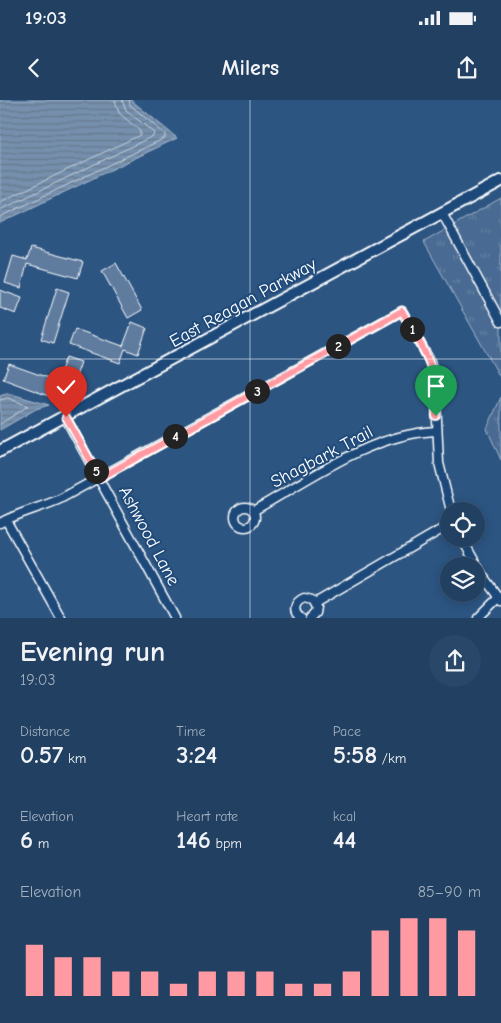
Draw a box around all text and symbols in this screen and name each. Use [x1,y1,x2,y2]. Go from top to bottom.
text: 19:03 [25,7,67,29]
icon: back [20,54,48,82]
icon: share [453,54,481,82]
text: Milers [222,55,279,81]
street label: East Reagan Parkway [166,253,321,352]
pin: 1 [400,316,424,342]
text: 1 [410,321,415,338]
pin: 2 [326,334,350,358]
text: 2 [335,338,342,355]
pin [415,365,457,416]
pin [45,366,87,417]
icon: arrive [422,372,450,400]
icon: check [52,373,80,401]
pin: 3 [244,378,270,404]
text: 3 [254,383,261,400]
street label: Shagbark Trail [267,421,377,493]
pin: 4 [162,424,188,448]
text: 4 [172,428,179,445]
pin: 5 [84,458,108,484]
text: 5 [93,463,100,480]
street label: Ashwood Lane [114,483,184,589]
map controls [440,502,485,602]
button: locate [440,502,485,547]
button: layers [440,557,485,602]
button: share [429,635,481,687]
text: Evening run [20,636,165,668]
text: 19:03 [20,671,56,689]
text: Distance [20,723,70,740]
text: Time [176,723,205,740]
text: Pace [333,723,361,740]
text: 0.57 [20,740,63,769]
text: 3:24 [176,740,217,769]
text: 5:58 [333,740,377,769]
text: km [63,750,86,767]
text: /km [377,750,406,767]
text: Elevation [20,808,74,825]
text: Heart rate [176,808,238,825]
text: kcal [333,808,356,825]
text: 6 [20,825,33,854]
text: 146 [176,825,211,854]
text: 44 [333,825,356,854]
text: m [33,835,49,852]
text: bpm [211,835,242,852]
text: Elevation [20,883,81,901]
text: 85–90 m [418,883,481,901]

